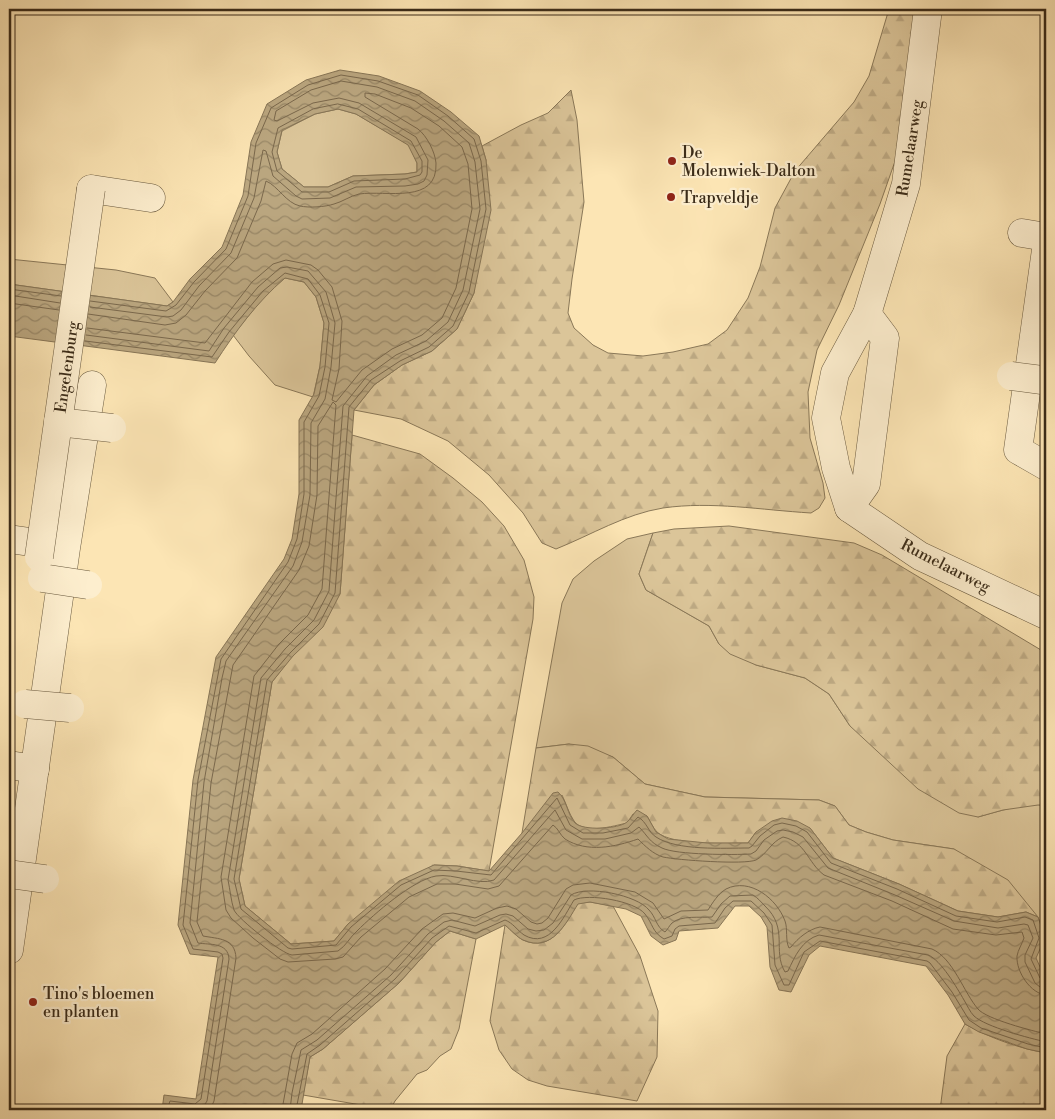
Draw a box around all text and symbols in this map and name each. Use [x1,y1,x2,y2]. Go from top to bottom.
street label: Rumelaarweg [892,97,928,198]
place label: De Molenwiek-Dalton [682,143,816,181]
marker: De Molenwiek-Dalton [666,155,678,167]
place label: Trapveldje [681,188,759,208]
marker: Trapveldje [665,191,677,203]
street label: Engelenburg [51,319,83,414]
street label: Rumelaarweg [897,535,994,597]
place label: Tino's bloemen en planten [43,984,155,1022]
marker: Tino's bloemen en planten [27,996,39,1008]

